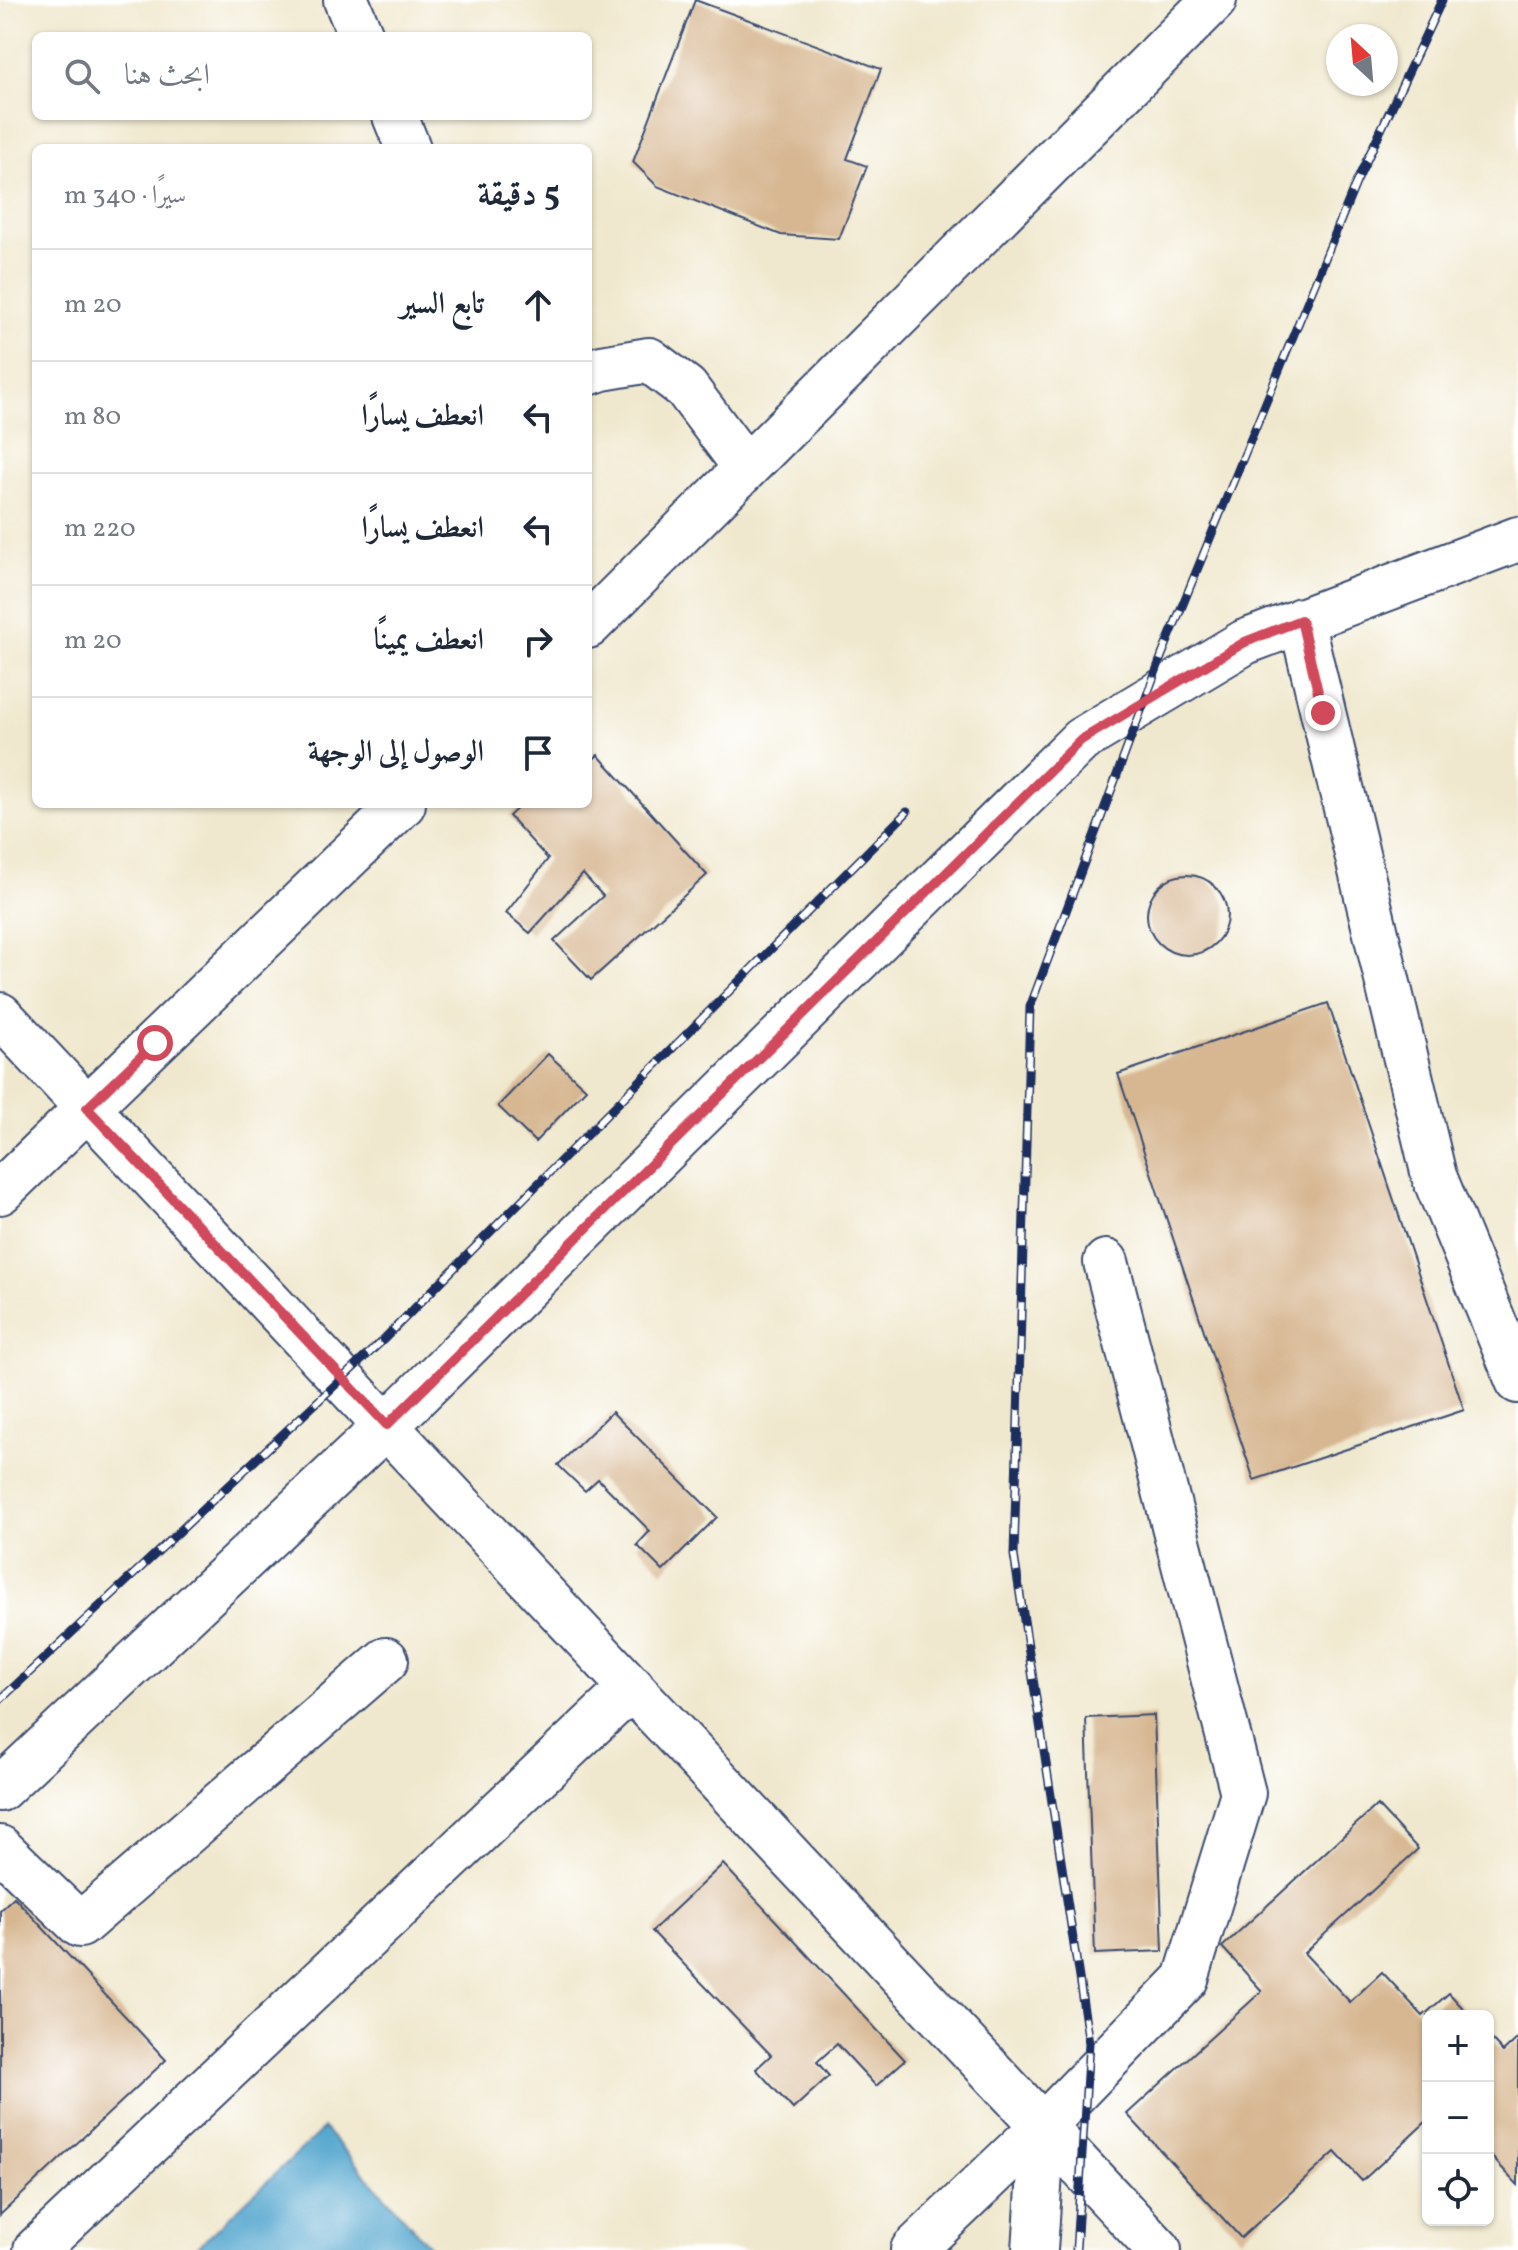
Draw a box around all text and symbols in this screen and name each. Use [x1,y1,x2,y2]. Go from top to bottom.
north arrow [1326,24,1398,96]
search box [32,32,592,120]
icon: search [60,54,104,98]
text: ابحث هنا [124,55,210,97]
text: 5 دقيقة [477,172,560,219]
text: سيرًا · 340 m [64,178,186,214]
icon: ahead [516,283,560,327]
text: تابع السير [400,284,484,326]
text: 20 m [64,287,122,323]
icon: left [516,395,560,439]
text: انعطف يسارًا [361,396,484,438]
text: 80 m [64,399,121,435]
icon: left [516,507,560,551]
text: انعطف يسارًا [361,508,484,550]
text: 220 m [64,511,136,547]
icon: right [516,619,560,663]
text: انعطف يمينًا [373,620,484,662]
text: 20 m [64,623,122,659]
route end [1305,695,1341,731]
icon: arrive [516,731,560,775]
text: الوصول إلى الوجهة [308,732,484,774]
route start [137,1025,173,1061]
map controls [1422,2010,1494,2226]
button: + [1422,2010,1494,2082]
button: − [1422,2082,1494,2154]
button: locate [1422,2154,1494,2226]

